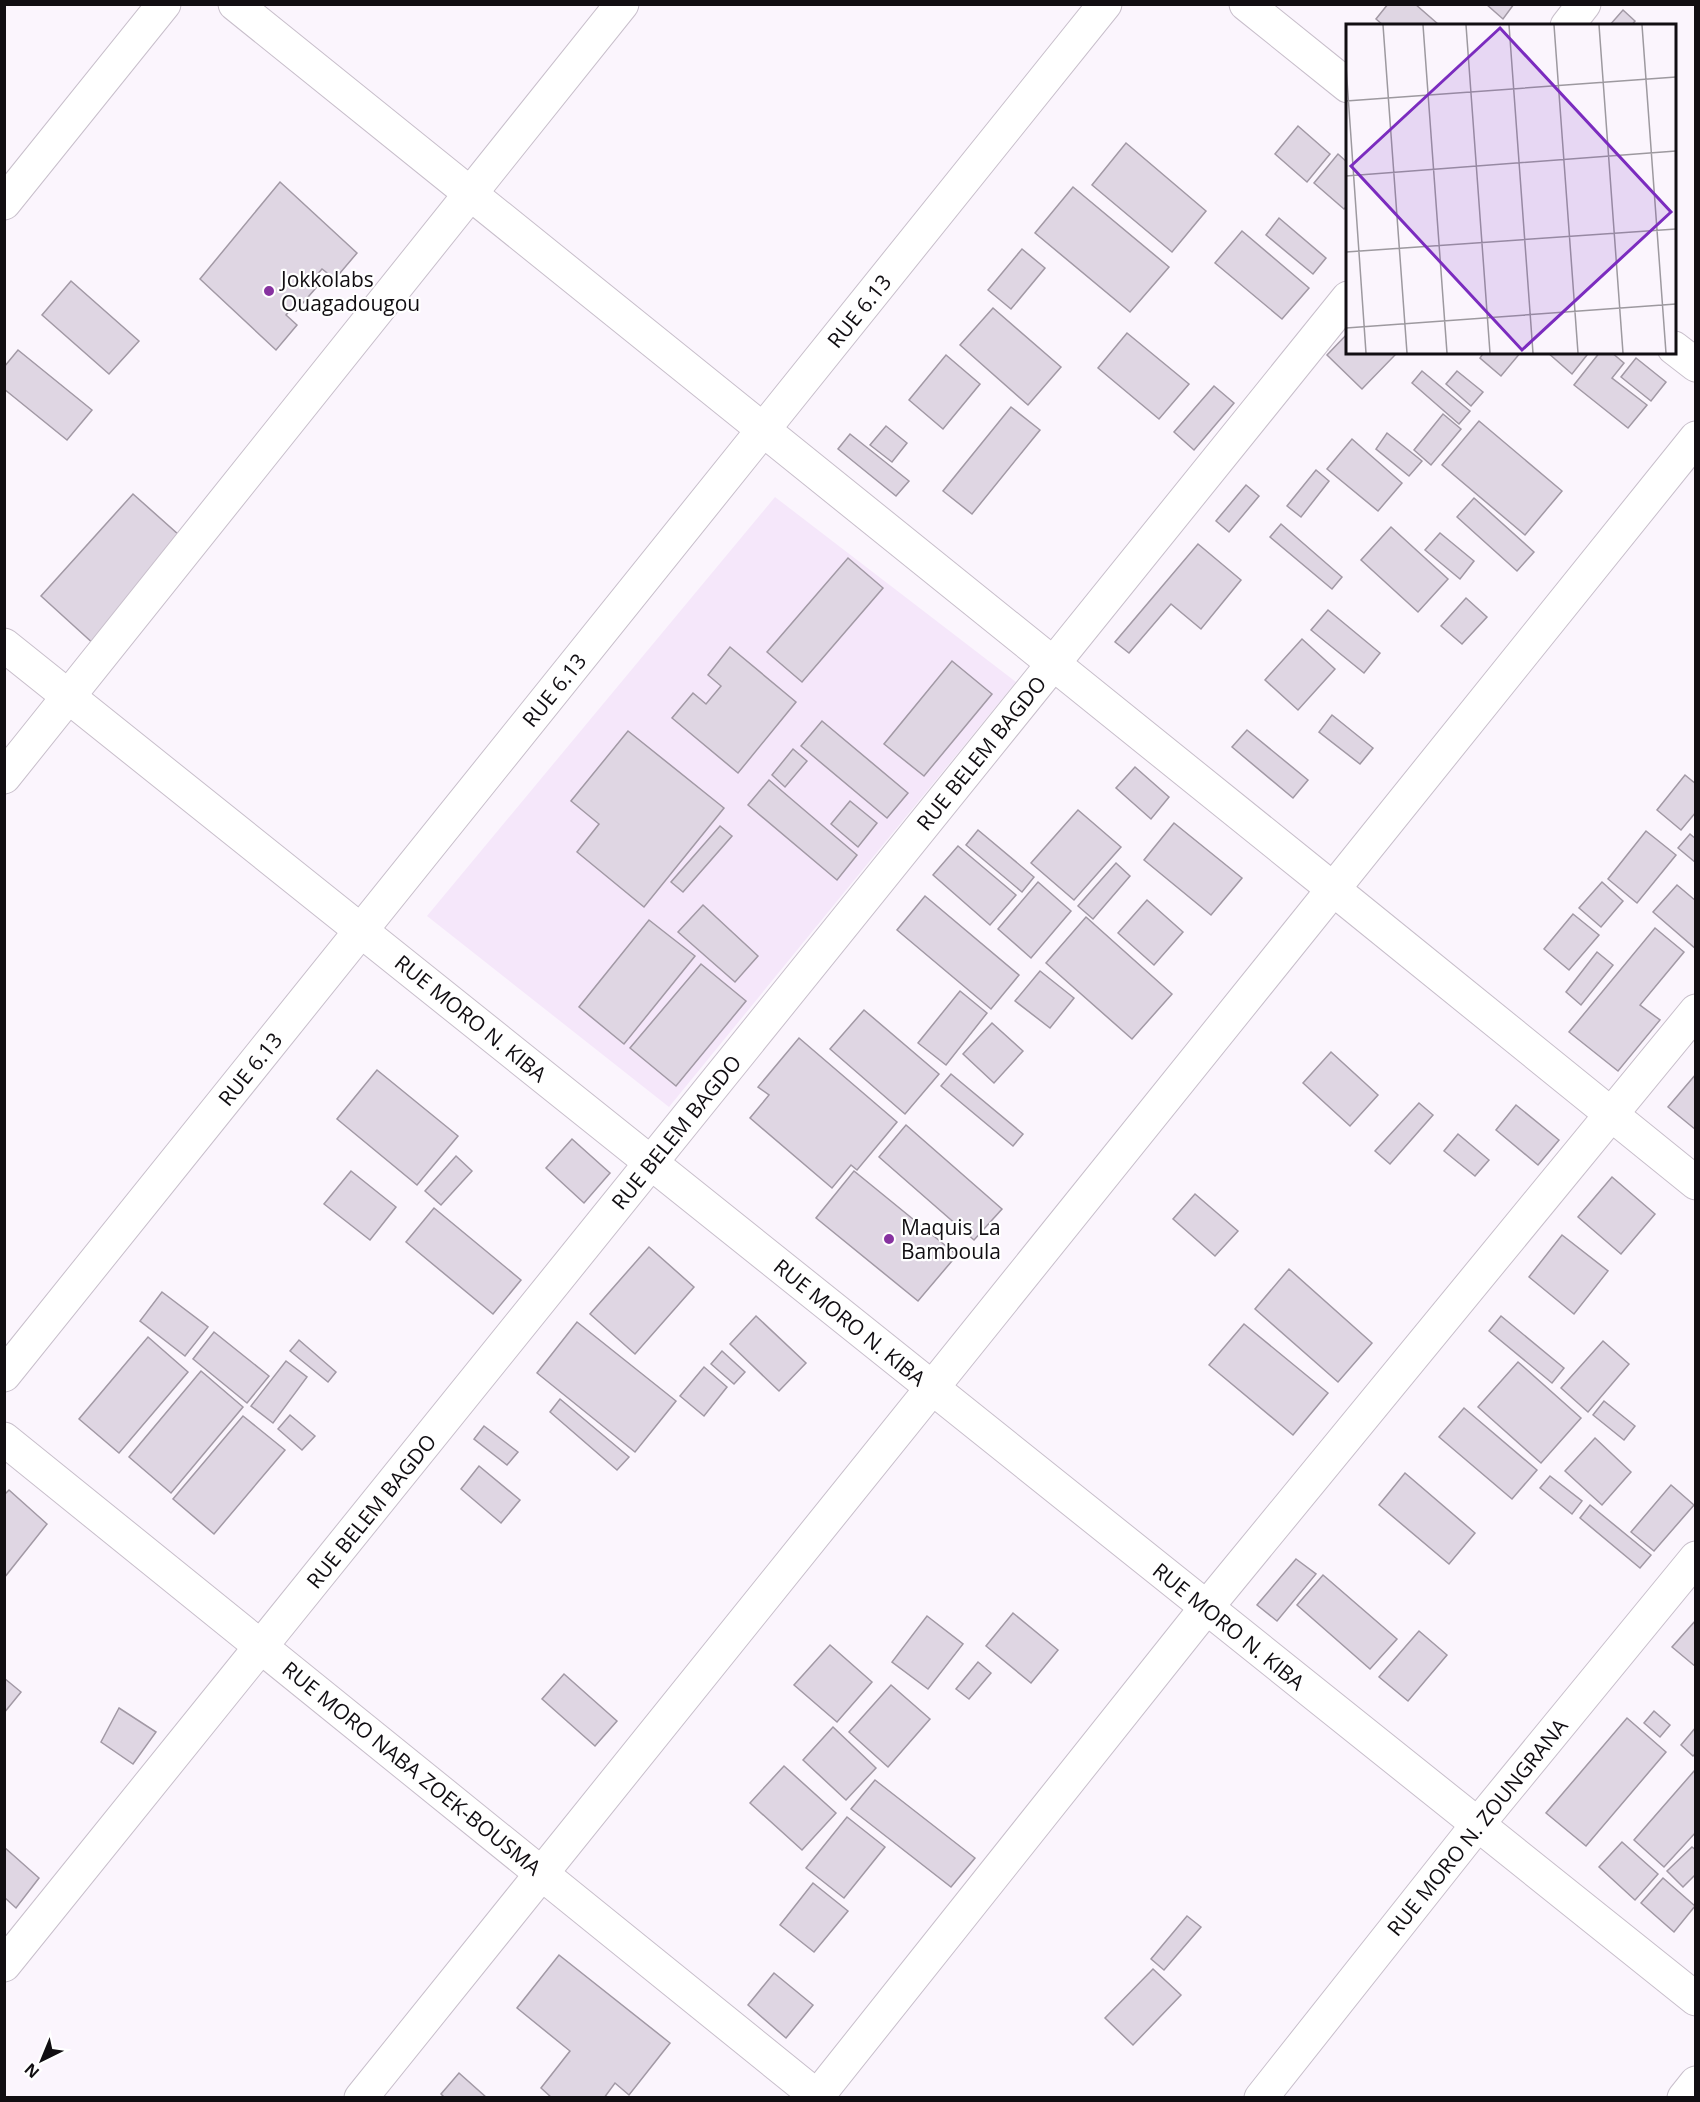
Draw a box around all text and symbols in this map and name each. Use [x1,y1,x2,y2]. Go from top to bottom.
inset map [1346,24,1676,354]
place label: Jokkolabs Ouagadougou [279,265,420,317]
street label: RUE 6.13 [821,268,897,354]
marker: Jokkolabs Ouagadougou [262,284,276,298]
street label: RUE 6.13 [516,647,592,733]
street label: RUE BELEM BAGDO [910,670,1052,836]
street label: RUE MORO N. KIBA [389,948,553,1088]
street label: RUE 6.13 [212,1026,288,1112]
street label: RUE BELEM BAGDO [605,1049,747,1215]
place label: Maquis La Bamboula [901,1213,1001,1265]
marker: Maquis La Bamboula [882,1232,896,1246]
street label: RUE MORO N. KIBA [768,1252,932,1392]
street label: RUE BELEM BAGDO [300,1428,442,1594]
street label: RUE MORO N. KIBA [1147,1556,1311,1696]
street label: RUE MORO NABA ZOEK-BOUSMA [277,1655,548,1882]
street label: RUE MORO N. ZOUNGRANA [1380,1712,1574,1942]
north arrow [12,2030,72,2090]
text: N [20,2058,44,2083]

